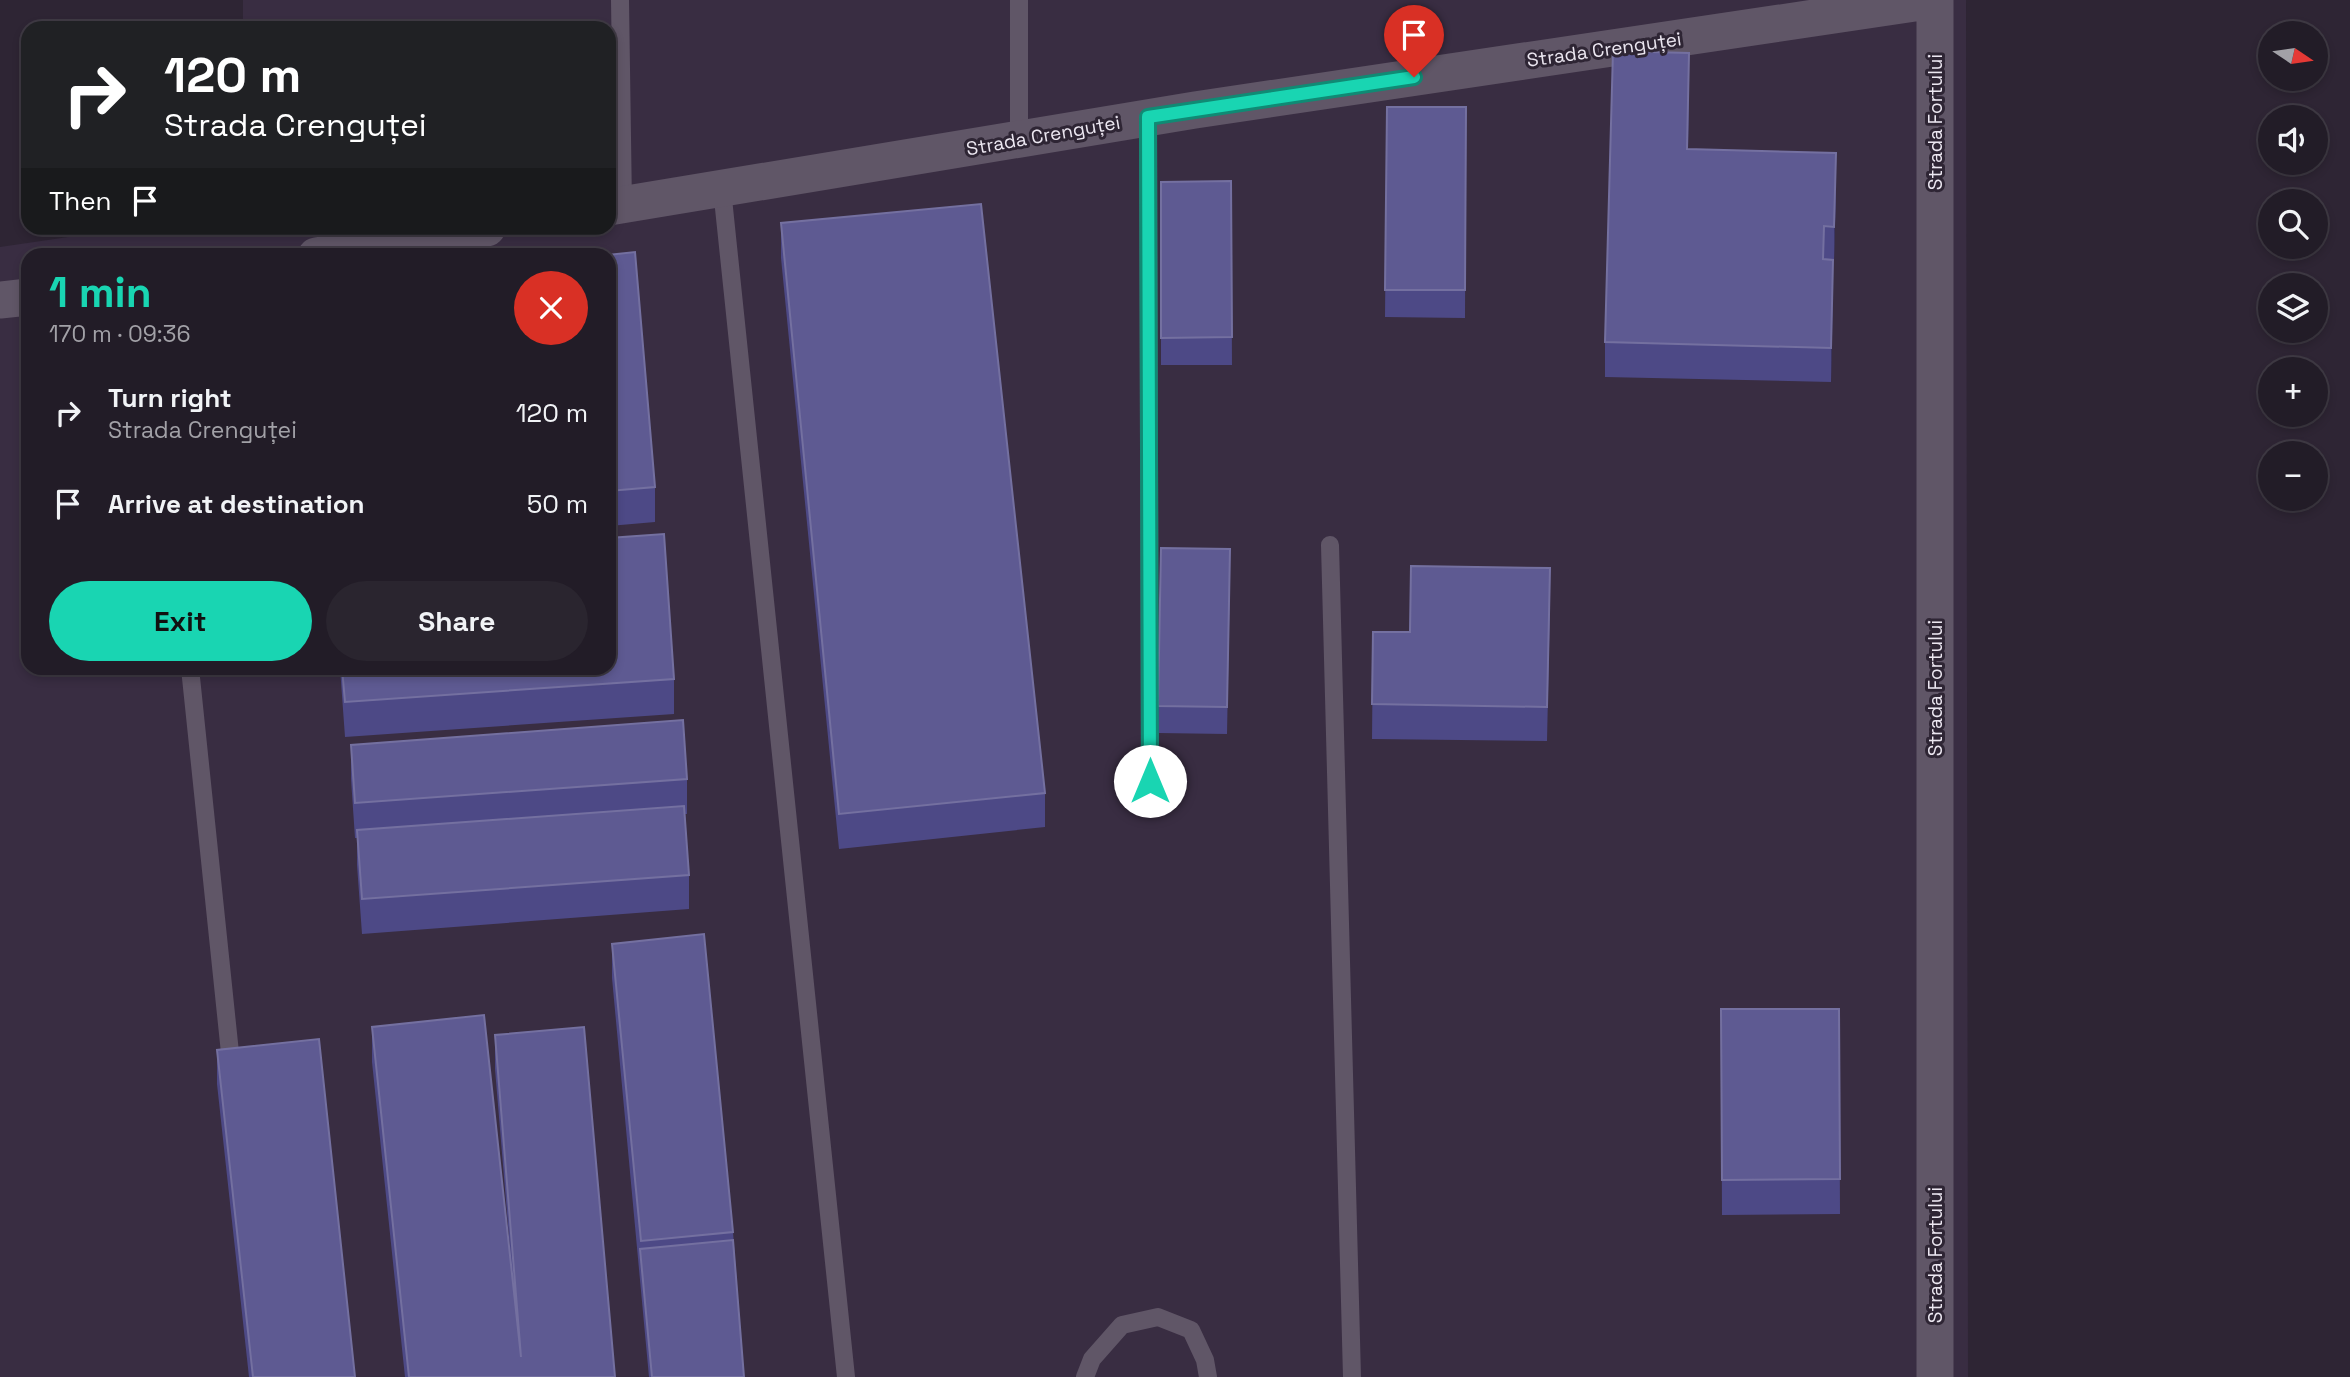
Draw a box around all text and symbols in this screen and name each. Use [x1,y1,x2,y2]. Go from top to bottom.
pin [1384,5,1444,77]
icon: arrive [1395,16,1433,54]
north arrow [2258,21,2328,91]
map controls [2258,21,2328,511]
street label: Strada Crenguței [1525,26,1683,73]
text: 120 m [164,44,301,106]
icon: right [49,49,140,140]
street label: Strada Fortului [1923,54,1948,190]
text: Strada Crenguței [164,105,427,145]
button: sound [2258,105,2328,175]
street label: Strada Crenguței [964,110,1122,161]
icon: arrive [126,182,164,220]
text: Then [49,184,112,218]
button: search [2258,189,2328,259]
text: 1 min [49,266,152,319]
button: close [514,271,588,345]
button: layers [2258,273,2328,343]
text: 170 m · 09:36 [49,319,191,349]
button: + [2258,357,2328,427]
text: Turn right [108,381,232,415]
icon: right [49,394,87,432]
text: 120 m [516,396,588,430]
text: Strada Crenguței [108,415,297,445]
button: − [2258,441,2328,511]
icon: arrive [49,485,87,523]
text: Arrive at destination [108,487,365,521]
text: 50 m [527,487,588,521]
button: Exit [49,581,312,661]
button: Share [326,581,588,661]
street label: Strada Fortului [1923,620,1948,756]
position arrow [1113,744,1187,818]
street label: Strada Fortului [1923,1187,1948,1323]

